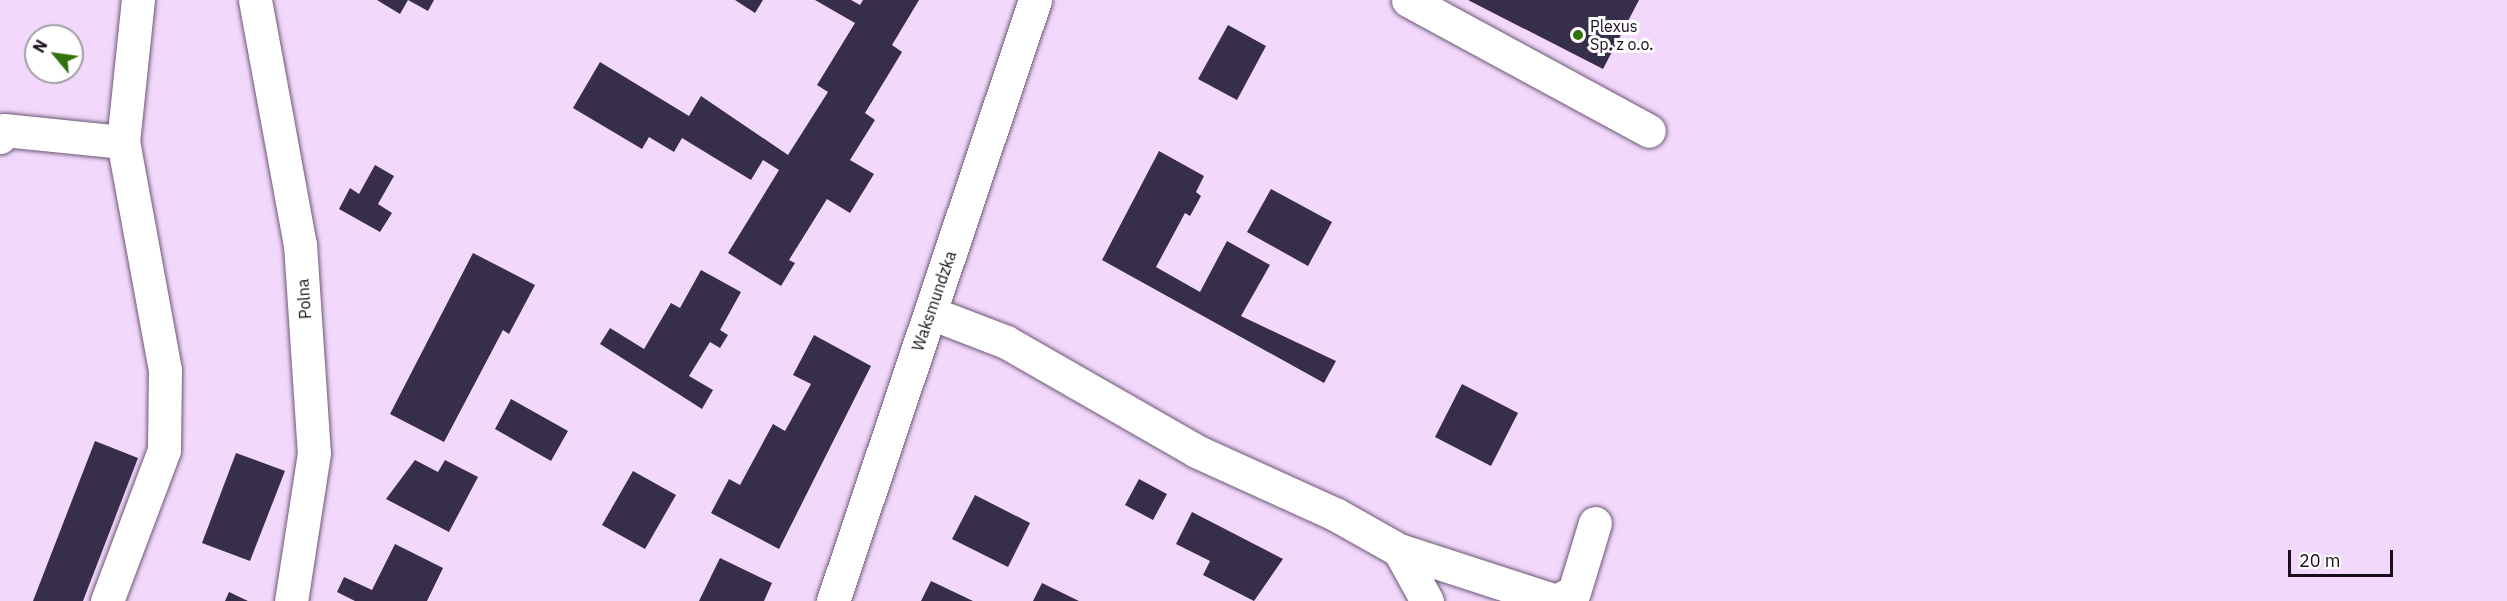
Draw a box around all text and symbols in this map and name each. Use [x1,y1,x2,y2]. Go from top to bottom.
place label: Plexus Sp. z o.o. [1590,16,1653,54]
north arrow [24,24,84,84]
marker: Plexus Sp. z o.o. [1571,28,1585,42]
text: N [28,36,52,56]
street label: Waksmundzka [908,248,960,354]
street label: Polna [293,278,315,320]
scale bar [2291,538,2396,576]
text: 20 m [2299,549,2341,572]

